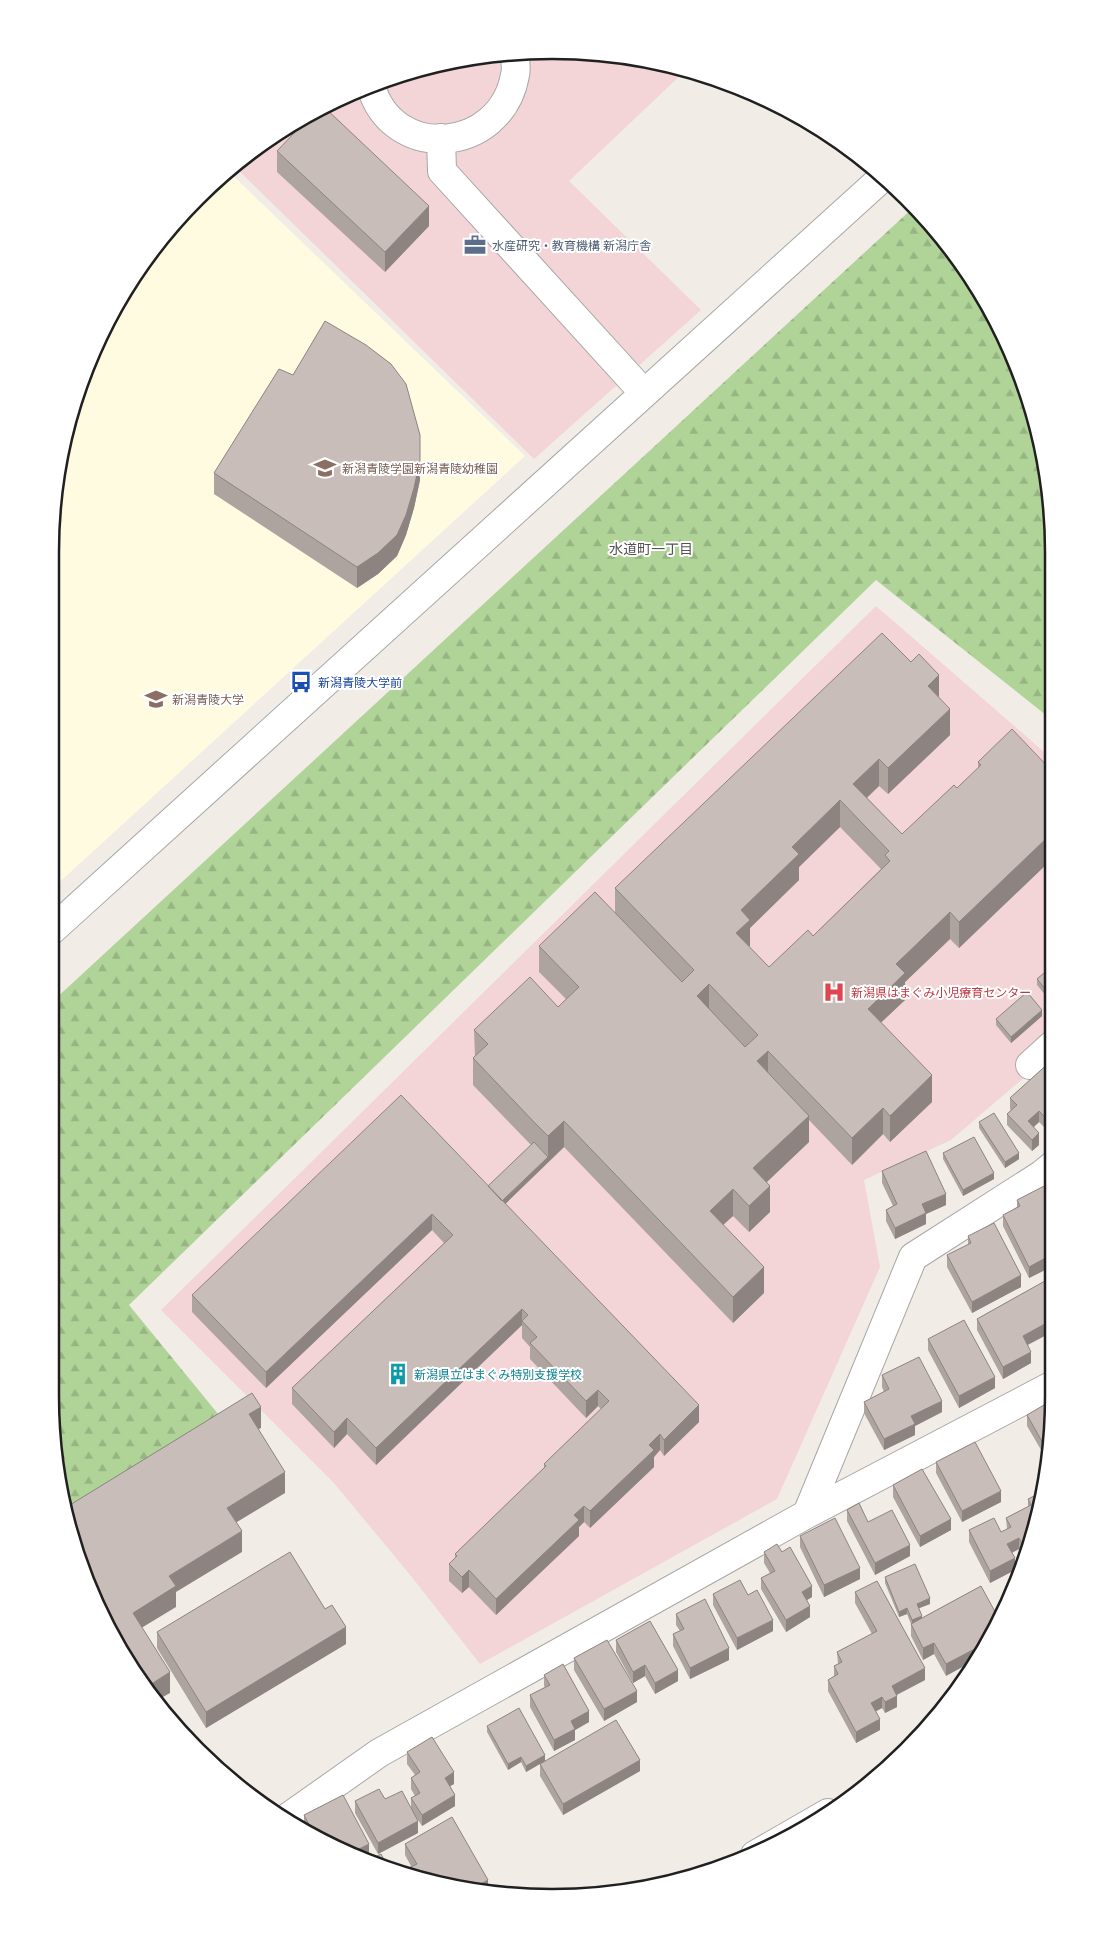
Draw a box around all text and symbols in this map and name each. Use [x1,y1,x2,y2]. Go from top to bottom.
office icon: 水産研究・教育機構 新潟庁舎 [462,232,488,258]
place label: 水産研究・教育機構 新潟庁舎 [492,237,651,254]
school or university icon: 新潟青陵学園新潟青陵幼稚園 [312,455,338,481]
place label: 新潟青陵学園新潟青陵幼稚園 [342,460,498,477]
district label: 水道町一丁目 [609,539,693,558]
bus stop icon: 新潟青陵大学前 [288,669,314,695]
place label: 新潟青陵大学前 [318,674,402,691]
school or university icon: 新潟青陵大学 [143,686,169,712]
place label: 新潟青陵大学 [172,691,244,708]
hospital icon: 新潟県はまぐみ小児療育センター [821,979,847,1005]
place label: 新潟県はまぐみ小児療育センター [851,984,1031,1001]
building icon: 新潟県立はまぐみ特別支援学校 [385,1361,411,1387]
place label: 新潟県立はまぐみ特別支援学校 [414,1366,582,1383]

